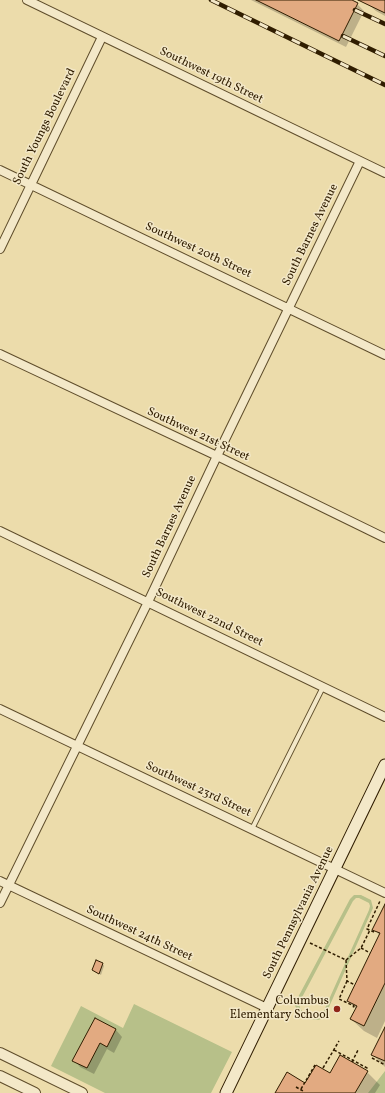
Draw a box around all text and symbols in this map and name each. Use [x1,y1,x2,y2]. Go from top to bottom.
street label: Southwest 19th Street [157,45,265,107]
street label: South Youngs Boulevard [10,66,80,188]
street label: South Barnes Avenue [280,182,342,288]
street label: Southwest 20th Street [142,220,254,282]
street label: Southwest 21st Street [144,405,252,465]
street label: South Barnes Avenue [140,473,200,581]
street label: Southwest 22nd Street [153,586,265,650]
street label: Southwest 23rd Street [143,759,253,821]
street label: South Pennsylvania Avenue [261,844,337,982]
street label: Southwest 24th Street [84,903,194,965]
place label: Columbus Elementary School [230,995,329,1023]
marker: Columbus Elementary School [332,1004,342,1014]

